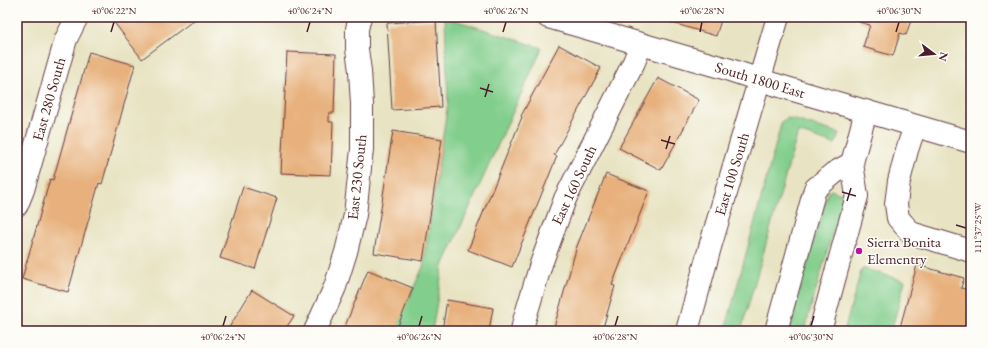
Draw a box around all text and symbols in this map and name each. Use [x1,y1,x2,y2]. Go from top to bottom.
text: 40°06'22"N [92,4,137,17]
text: 40°06'24"N [288,4,333,17]
text: 40°06'26"N [484,4,529,17]
text: 40°06'28"N [680,4,725,17]
text: 40°06'30"N [877,4,922,17]
north arrow [914,34,954,74]
text: N [936,51,952,63]
street label: East 280 South [28,55,70,143]
street label: South 1800 East [713,57,808,102]
street label: East 100 South [710,130,753,218]
street label: East 230 South [343,133,370,221]
street label: East 160 South [547,142,600,228]
text: 111°37'25"W [971,202,984,253]
place label: Sierra Bonita Elementry [867,232,941,268]
marker: Sierra Bonita Elementry [854,246,864,256]
text: 40°06'24"N [201,330,246,343]
text: 40°06'26"N [397,330,442,343]
text: 40°06'28"N [593,330,638,343]
text: 40°06'30"N [789,330,834,343]

